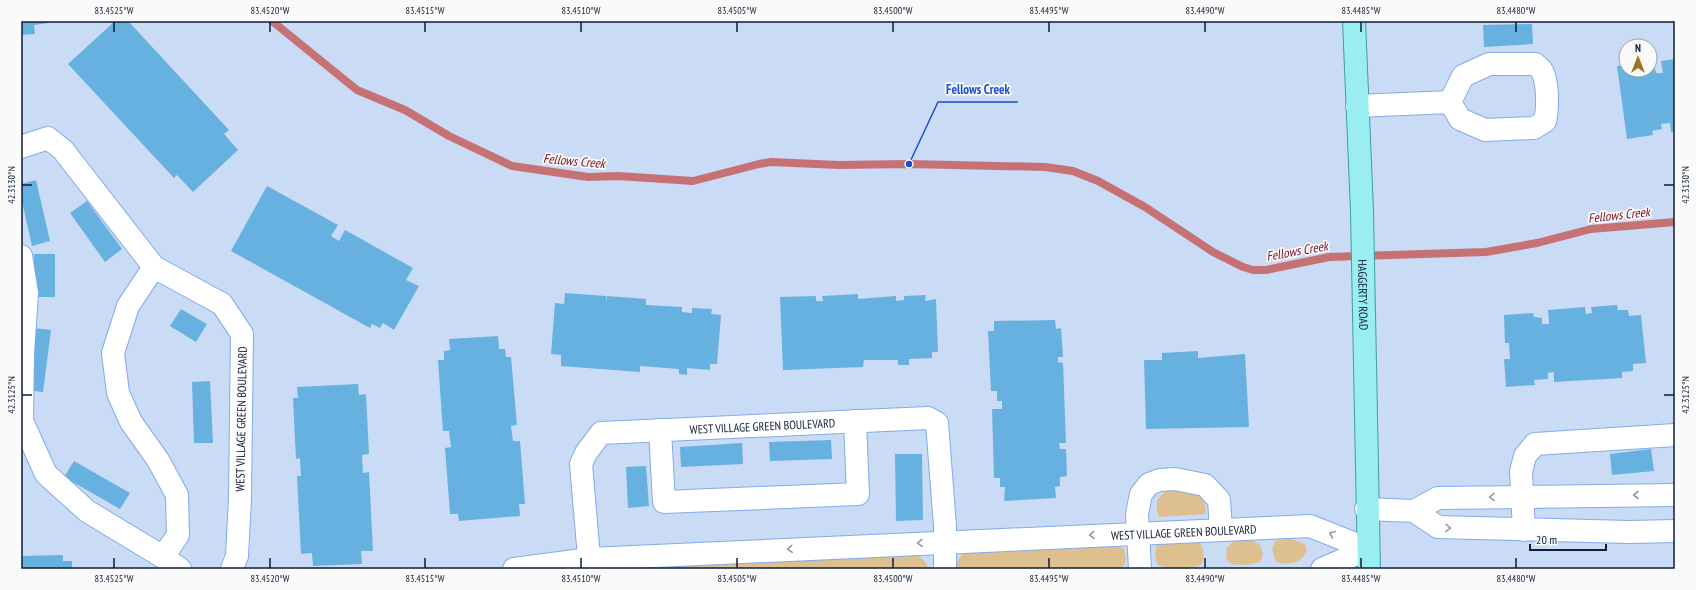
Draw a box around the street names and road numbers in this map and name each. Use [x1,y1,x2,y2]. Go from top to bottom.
street label: HAGGERTY ROAD [1355,259,1372,330]
street label: WEST VILLAGE GREEN BOULEVARD [232,346,250,492]
street label: WEST VILLAGE GREEN BOULEVARD [689,415,835,436]
street label: WEST VILLAGE GREEN BOULEVARD [1111,521,1257,543]

